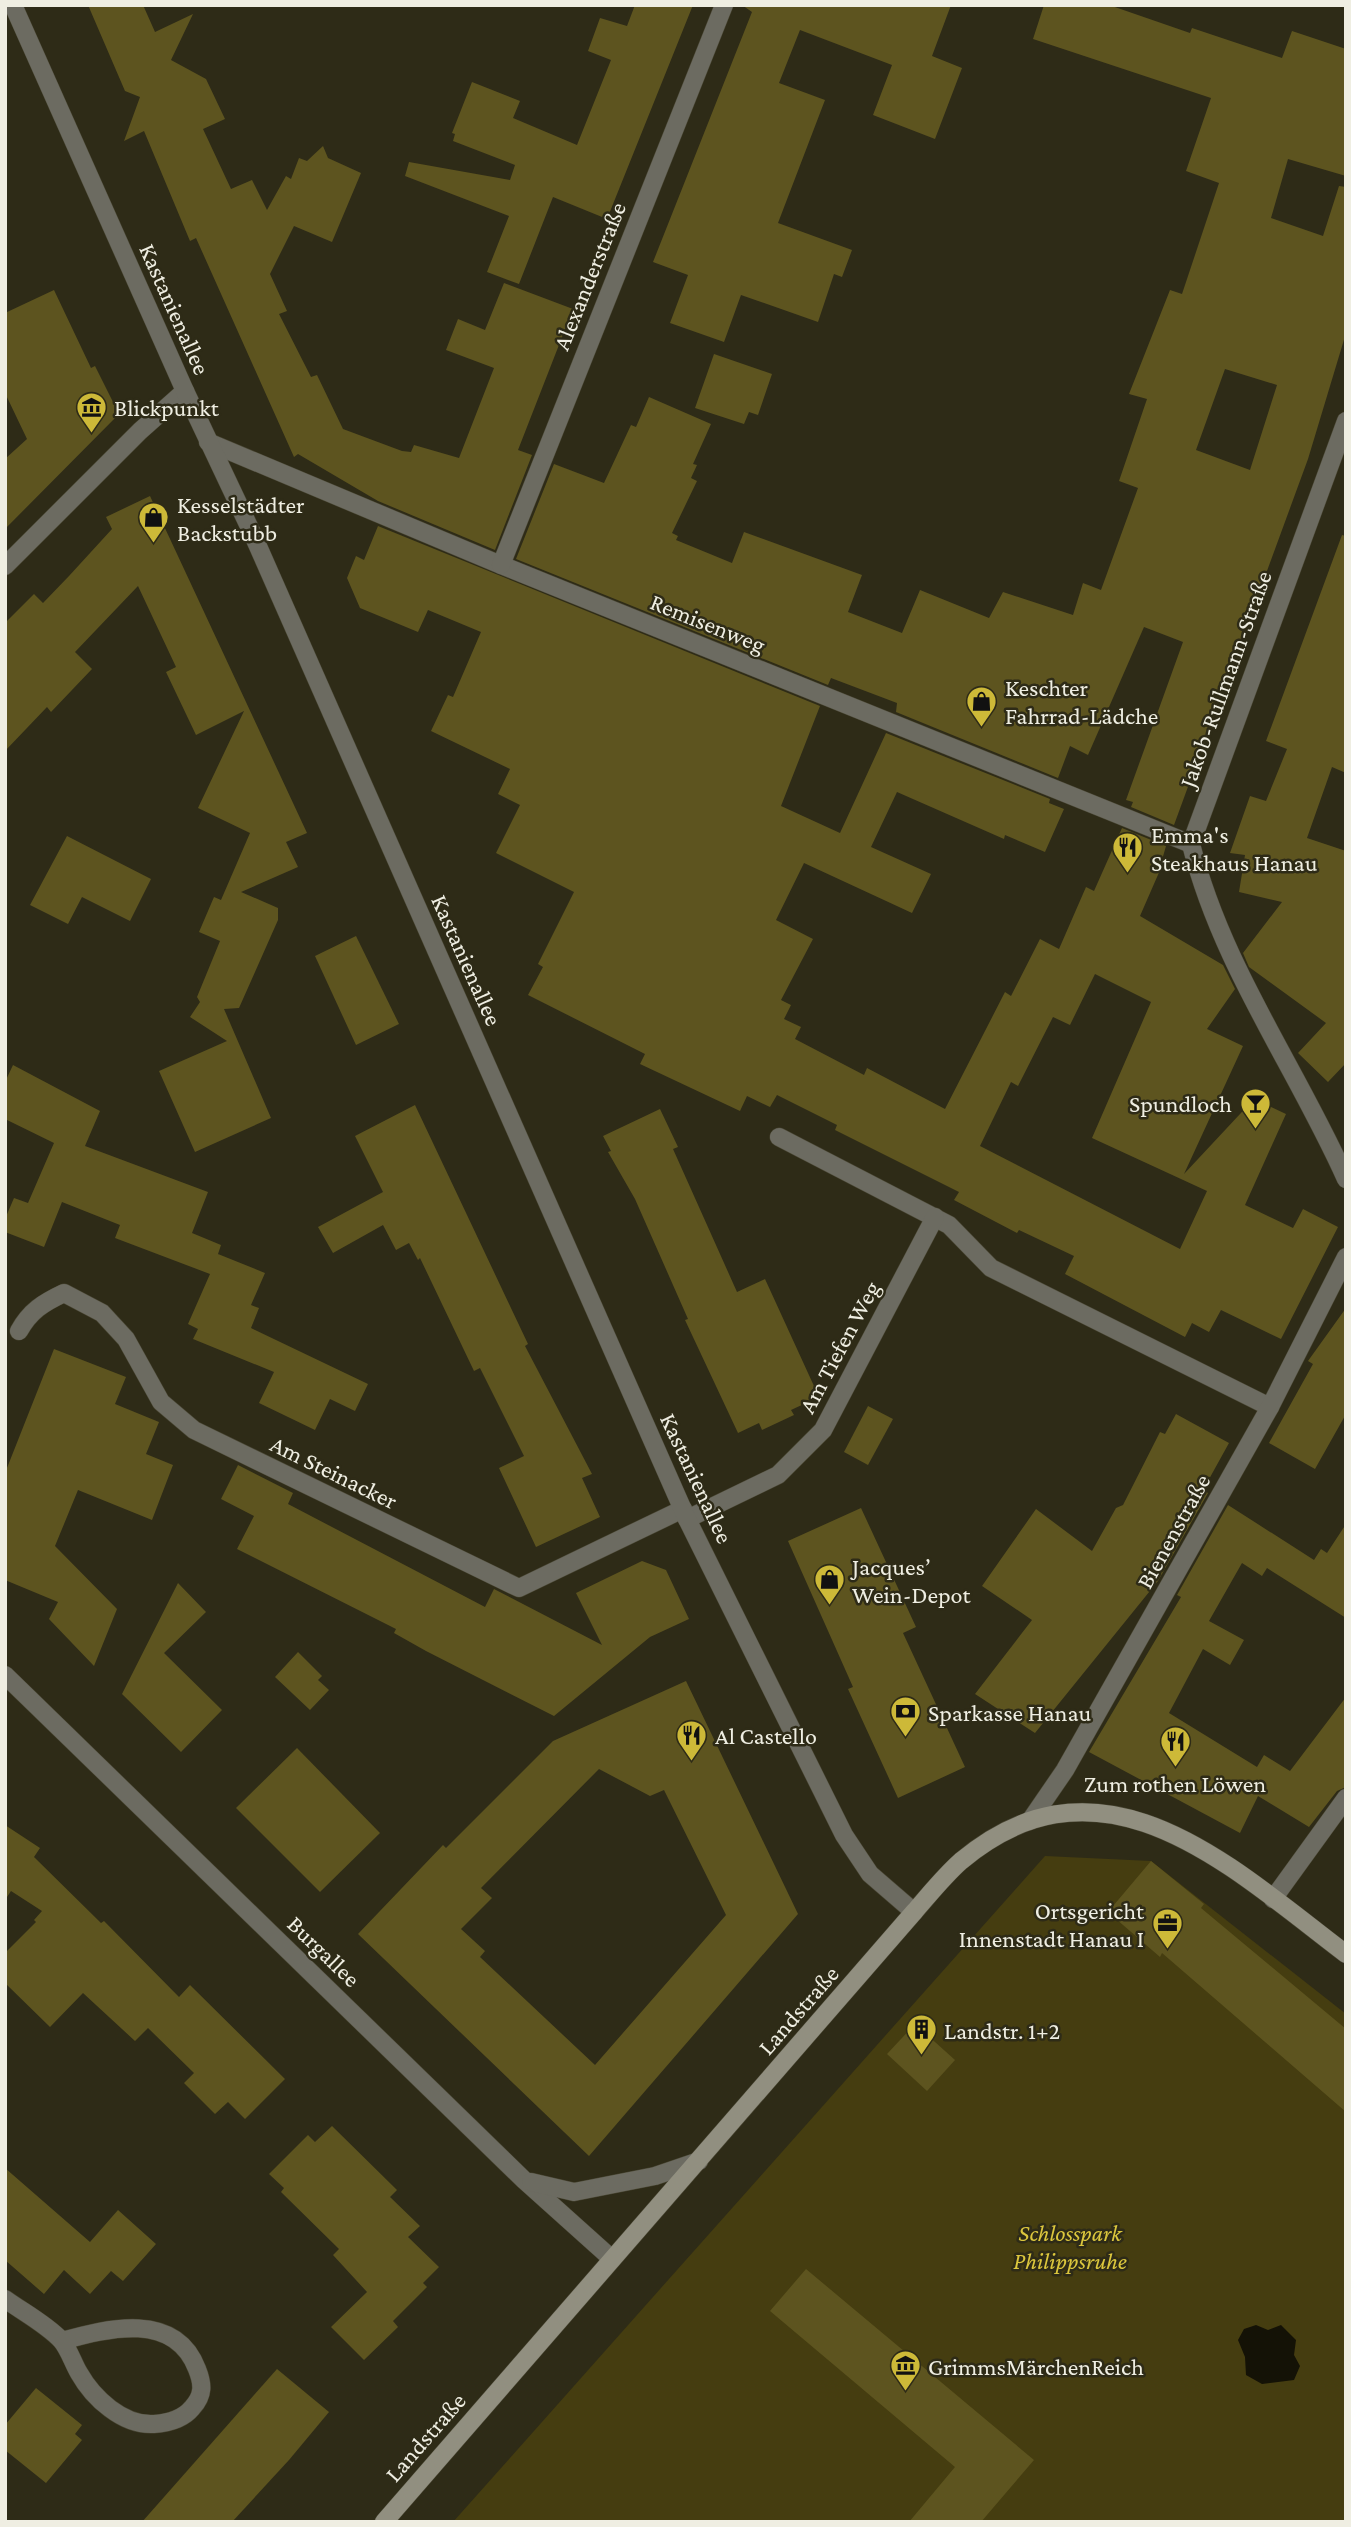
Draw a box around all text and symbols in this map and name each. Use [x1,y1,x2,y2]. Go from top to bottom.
street label: Alexanderstraße [547,198,631,354]
street label: Kastanienallee [134,239,216,379]
museum icon: Blickpunkt [74,390,108,434]
place label: Blickpunkt [114,394,220,421]
place label: Kesselstädter Backstubb [177,491,305,546]
shop icon: Kesselstädter Backstubb [137,501,171,545]
street label: Jakob-Rullmann-Straße [1173,567,1277,793]
street label: Remisenweg [647,588,770,658]
place label: Keschter Fahrrad-Lädche [1005,674,1158,729]
shop icon: Keschter Fahrrad-Lädche [965,684,999,728]
place label: Emma's Steakhaus Hanau [1151,821,1318,876]
restaurant icon: Emma's Steakhaus Hanau [1111,831,1145,875]
street label: Kastanienallee [426,890,508,1030]
bar icon: Spundloch [1238,1086,1272,1130]
place label: Spundloch [1129,1090,1232,1117]
street label: Am Tiefen Weg [793,1276,885,1418]
street label: Kastanienallee [655,1409,739,1547]
street label: Am Steinacker [266,1430,402,1514]
street label: Bienenstraße [1130,1469,1216,1593]
place label: Jacques’ Wein-Depot [850,1553,972,1608]
shop icon: Jacques’ Wein-Depot [812,1563,846,1607]
bank icon: Sparkasse Hanau [888,1695,922,1739]
place label: Sparkasse Hanau [928,1699,1091,1726]
restaurant icon: Al Castello [675,1718,709,1762]
place label: Al Castello [715,1722,817,1749]
restaurant icon: Zum rothen Löwen [1158,1724,1192,1768]
place label: Zum rothen Löwen [1084,1770,1266,1797]
place label: Ortsgericht Innenstadt Hanau I [959,1897,1145,1952]
office icon: Ortsgericht Innenstadt Hanau I [1150,1907,1184,1951]
street label: Burgallee [282,1910,366,1992]
street label: Landstraße [752,1960,844,2060]
building icon: Landstr. 1+2 [904,2013,938,2057]
place label: Landstr. 1+2 [944,2017,1060,2044]
park label: Schlosspark Philippsruhe [1013,2219,1127,2274]
museum icon: GrimmsMärchenReich [888,2349,922,2393]
place label: GrimmsMärchenReich [928,2353,1144,2380]
street label: Landstraße [379,2387,471,2487]

